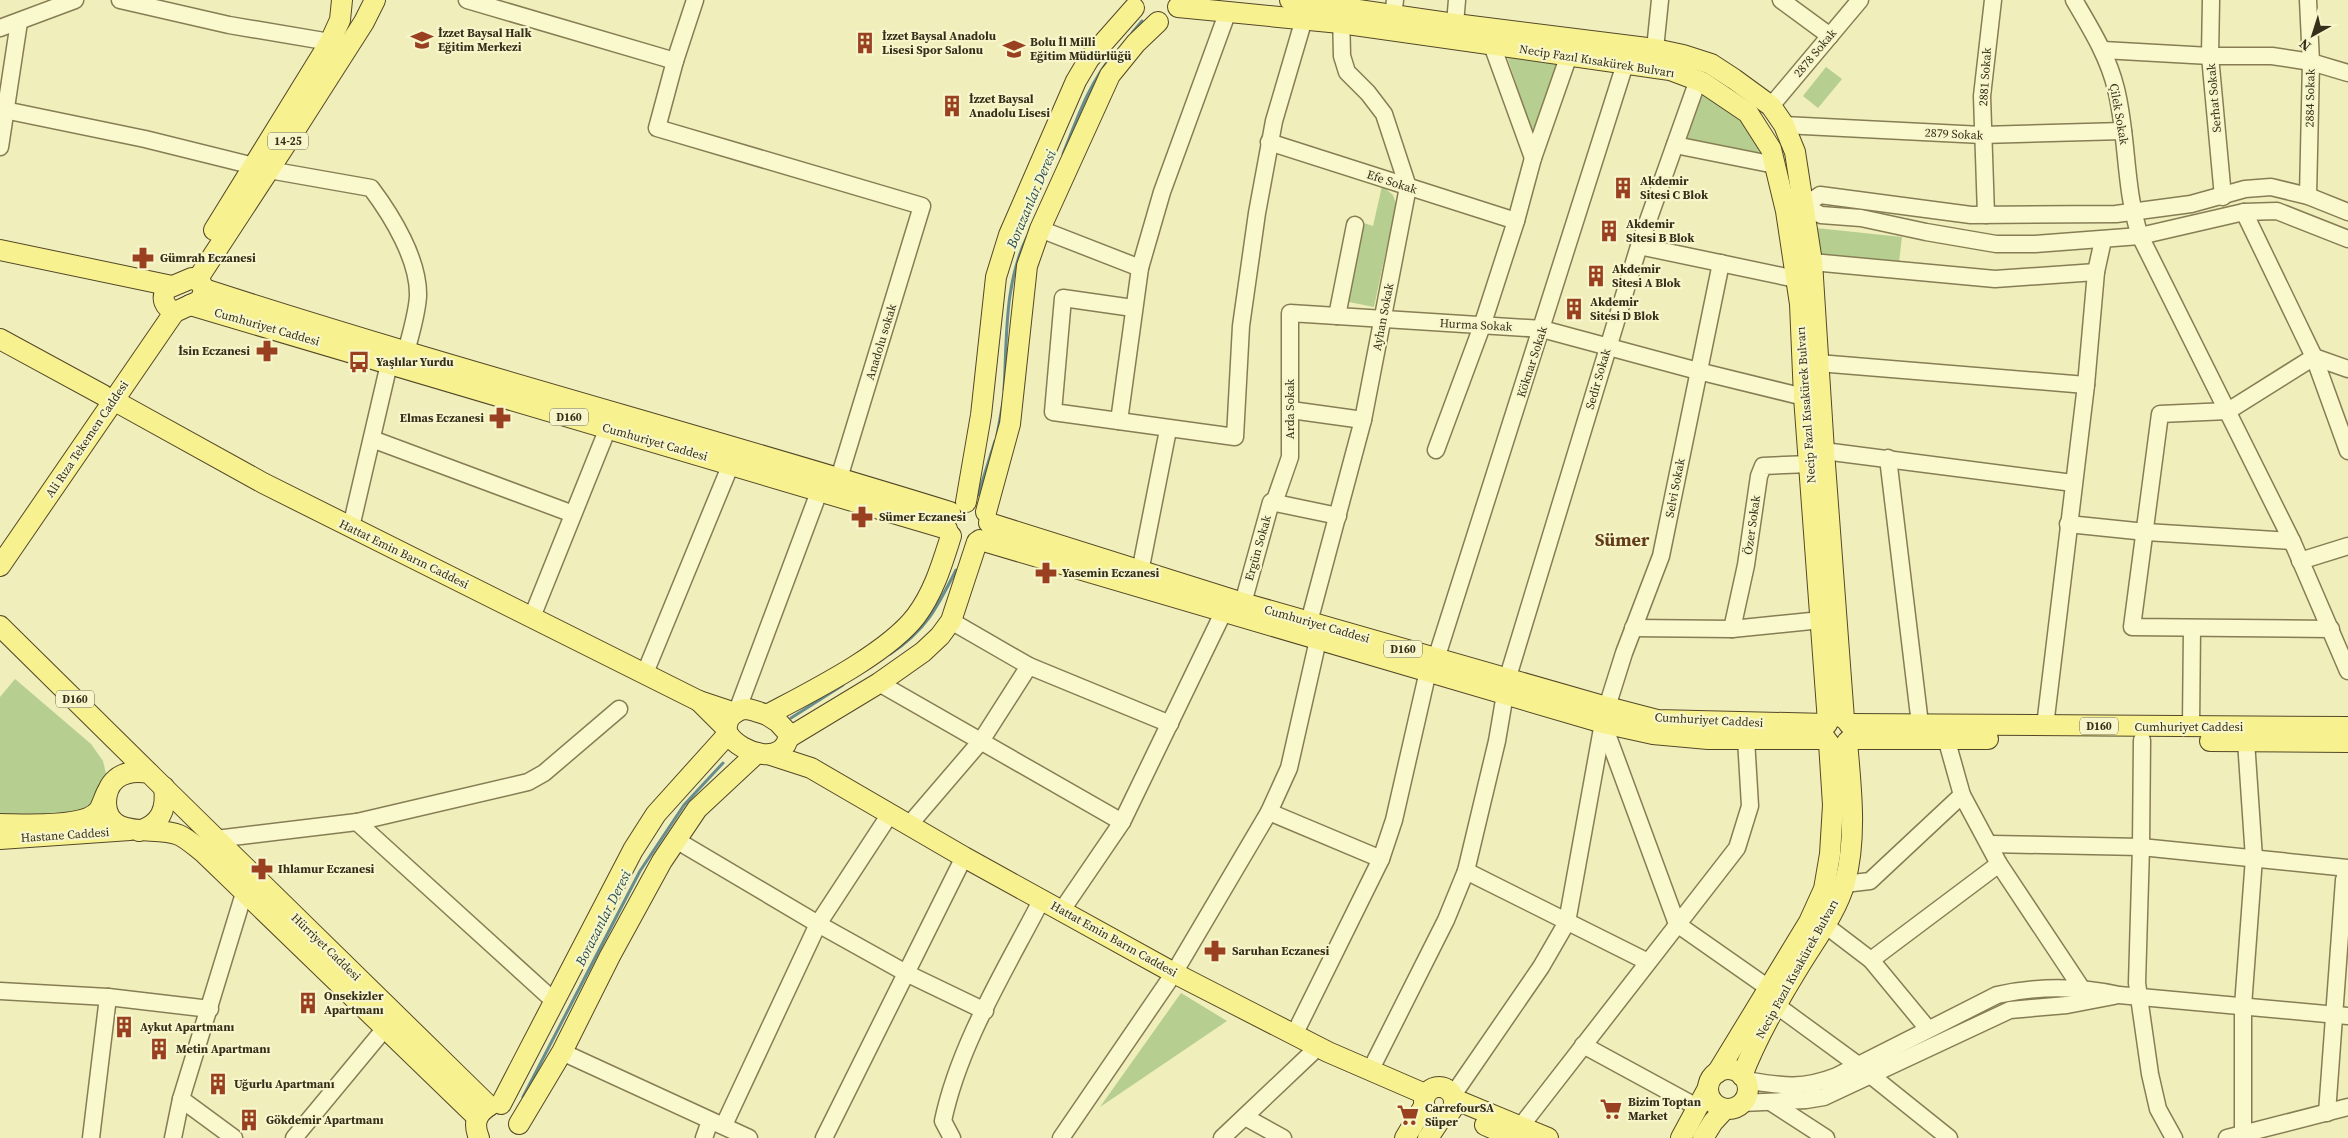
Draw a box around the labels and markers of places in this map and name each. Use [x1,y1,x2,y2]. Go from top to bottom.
place label: İzzet Baysal Halk Eğitim Merkezi [438,25,532,55]
school or university icon: İzzet Baysal Halk Eğitim Merkezi [409,27,435,53]
place label: İzzet Baysal Anadolu Lisesi Spor Salonu [882,28,997,58]
building icon: İzzet Baysal Anadolu Lisesi Spor Salonu [852,30,878,56]
place label: Bolu İl Milli Eğitim Müdürlüğü [1030,34,1132,64]
school or university icon: Bolu İl Milli Eğitim Müdürlüğü [1001,36,1027,62]
place label: İzzet Baysal Anadolu Lisesi [969,91,1050,121]
building icon: İzzet Baysal Anadolu Lisesi [939,93,965,119]
place label: Akdemir Sitesi C Blok [1640,173,1709,203]
building icon: Akdemir Sitesi C Blok [1610,175,1636,201]
place label: Akdemir Sitesi B Blok [1626,216,1695,246]
building icon: Akdemir Sitesi B Blok [1596,218,1622,244]
pharmacy icon: Gümrah Eczanesi [130,245,156,271]
place label: Gümrah Eczanesi [160,250,256,266]
place label: Akdemir Sitesi A Blok [1612,261,1682,291]
building icon: Akdemir Sitesi A Blok [1583,263,1609,289]
place label: Akdemir Sitesi D Blok [1590,294,1660,324]
building icon: Akdemir Sitesi D Blok [1561,296,1587,322]
pharmacy icon: İsin Eczanesi [254,338,280,364]
place label: İsin Eczanesi [178,343,250,359]
bus stop icon: Yaşlılar Yurdu [346,349,372,375]
place label: Yaşlılar Yurdu [376,354,454,370]
pharmacy icon: Elmas Eczanesi [487,405,513,431]
place label: Elmas Eczanesi [400,410,484,426]
pharmacy icon: Sümer Eczanesi [849,504,875,530]
place label: Sümer Eczanesi [879,509,966,525]
pharmacy icon: Yasemin Eczanesi [1033,560,1059,586]
place label: Yasemin Eczanesi [1062,565,1159,581]
pharmacy icon: Ihlamur Eczanesi [249,856,275,882]
place label: Ihlamur Eczanesi [278,861,375,877]
pharmacy icon: Saruhan Eczanesi [1202,938,1228,964]
place label: Saruhan Eczanesi [1232,943,1330,959]
place label: Onsekizler Apartmanı [324,988,384,1018]
building icon: Onsekizler Apartmanı [295,990,321,1016]
building icon: Aykut Apartmanı [111,1014,137,1040]
place label: Aykut Apartmanı [140,1019,235,1035]
building icon: Metin Apartmanı [146,1036,172,1062]
place label: Metin Apartmanı [176,1041,271,1057]
building icon: Uğurlu Apartmanı [205,1071,231,1097]
place label: Uğurlu Apartmanı [234,1076,335,1092]
place label: Bizim Toptan Market [1628,1094,1702,1124]
supermarket icon: Bizim Toptan Market [1598,1096,1624,1122]
place label: CarrefourSA Süper [1425,1100,1494,1130]
supermarket icon: CarrefourSA Süper [1395,1102,1421,1128]
building icon: Gökdemir Apartmanı [236,1107,262,1133]
place label: Gökdemir Apartmanı [266,1112,384,1128]

